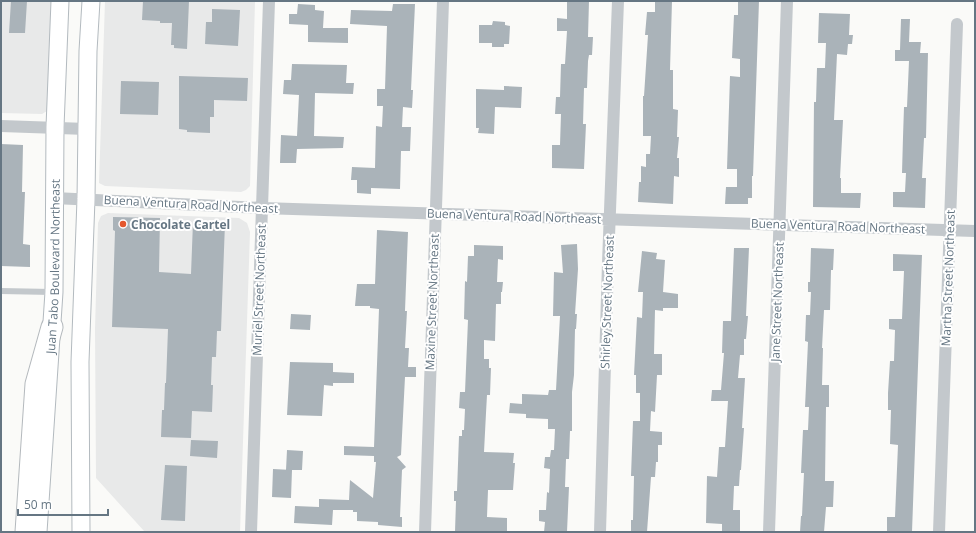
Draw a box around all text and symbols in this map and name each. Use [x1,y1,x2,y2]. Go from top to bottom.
street label: Juan Tabo Boulevard Northeast [41,179,63,356]
street label: Buena Ventura Road Northeast [103,191,279,217]
street label: Buena Ventura Road Northeast [426,204,602,228]
street label: Martha Street Northeast [937,209,959,347]
street label: Buena Ventura Road Northeast [750,214,926,238]
place label: Chocolate Cartel [131,216,230,233]
marker: Chocolate Cartel [118,219,128,229]
street label: Muriel Street Northeast [248,224,270,356]
street label: Maxine Street Northeast [421,233,443,371]
street label: Shirley Street Northeast [596,235,618,369]
street label: Jane Street Northeast [766,242,788,363]
scale bar [18,491,108,517]
text: 50 m [24,496,52,513]

